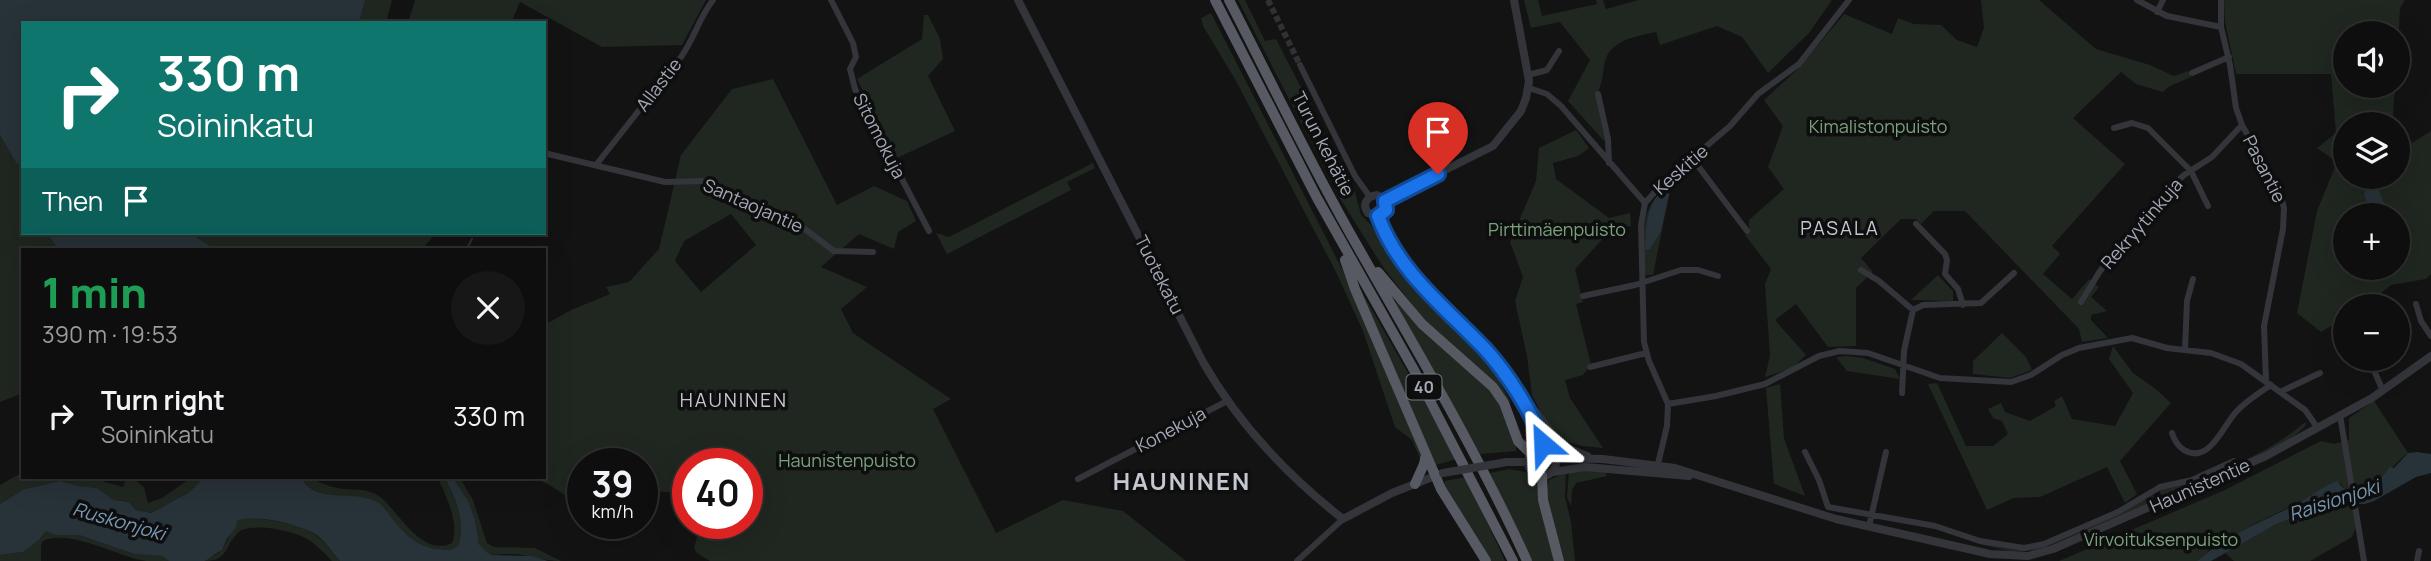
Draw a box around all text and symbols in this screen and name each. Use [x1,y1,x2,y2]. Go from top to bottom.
map controls [2333,21,2410,371]
button: sound [2333,21,2410,98]
text: 330 m [157,39,300,106]
icon: right [42,49,133,140]
street label: Allastie [630,53,687,116]
street label: Turun kehätie [1287,87,1360,200]
street label: Sitomokuja [848,89,912,182]
pin [1408,102,1468,174]
text: Soininkatu [157,103,314,147]
button: layers [2333,112,2410,189]
icon: arrive [1419,113,1457,151]
park label: Kimalistonpuisto [1809,114,1947,138]
street label: Pasantie [2238,131,2292,206]
street label: Keskitie [1648,139,1713,200]
street label: Santaojantie [700,172,807,238]
street label: Rekryytinkuja [2095,173,2187,274]
icon: arrive [117,182,155,220]
text: Then [42,183,103,219]
button: + [2333,203,2410,280]
district label: PASALA [1800,215,1880,241]
park label: Pirttimäenpuisto [1488,217,1626,241]
street label: Tuotekatu [1130,231,1190,318]
text: 1 min [42,263,147,321]
button: close [451,271,525,345]
button: − [2333,294,2410,371]
text: 390 m · 19:53 [42,318,178,350]
road number: 40 [1406,374,1442,400]
text: Turn right [101,382,225,418]
district label: HAUNINEN [680,387,788,413]
icon: right [42,397,80,435]
text: 330 m [453,398,525,434]
street label: Konekuja [1131,401,1210,458]
position arrow [1506,407,1580,481]
text: Soininkatu [101,418,214,450]
speed limit sign: 40 [672,448,763,539]
park label: Haunistenpuisto [778,448,916,472]
street label: Haunistentie [2146,452,2253,518]
text: 39 [591,460,634,508]
district label: HAUNINEN [1113,464,1251,497]
water label: Raisionjoki [2285,472,2385,527]
water label: Ruskonjoki [70,495,171,547]
text: km/h [592,499,633,523]
park label: Virvoituksenpuisto [2084,527,2238,551]

